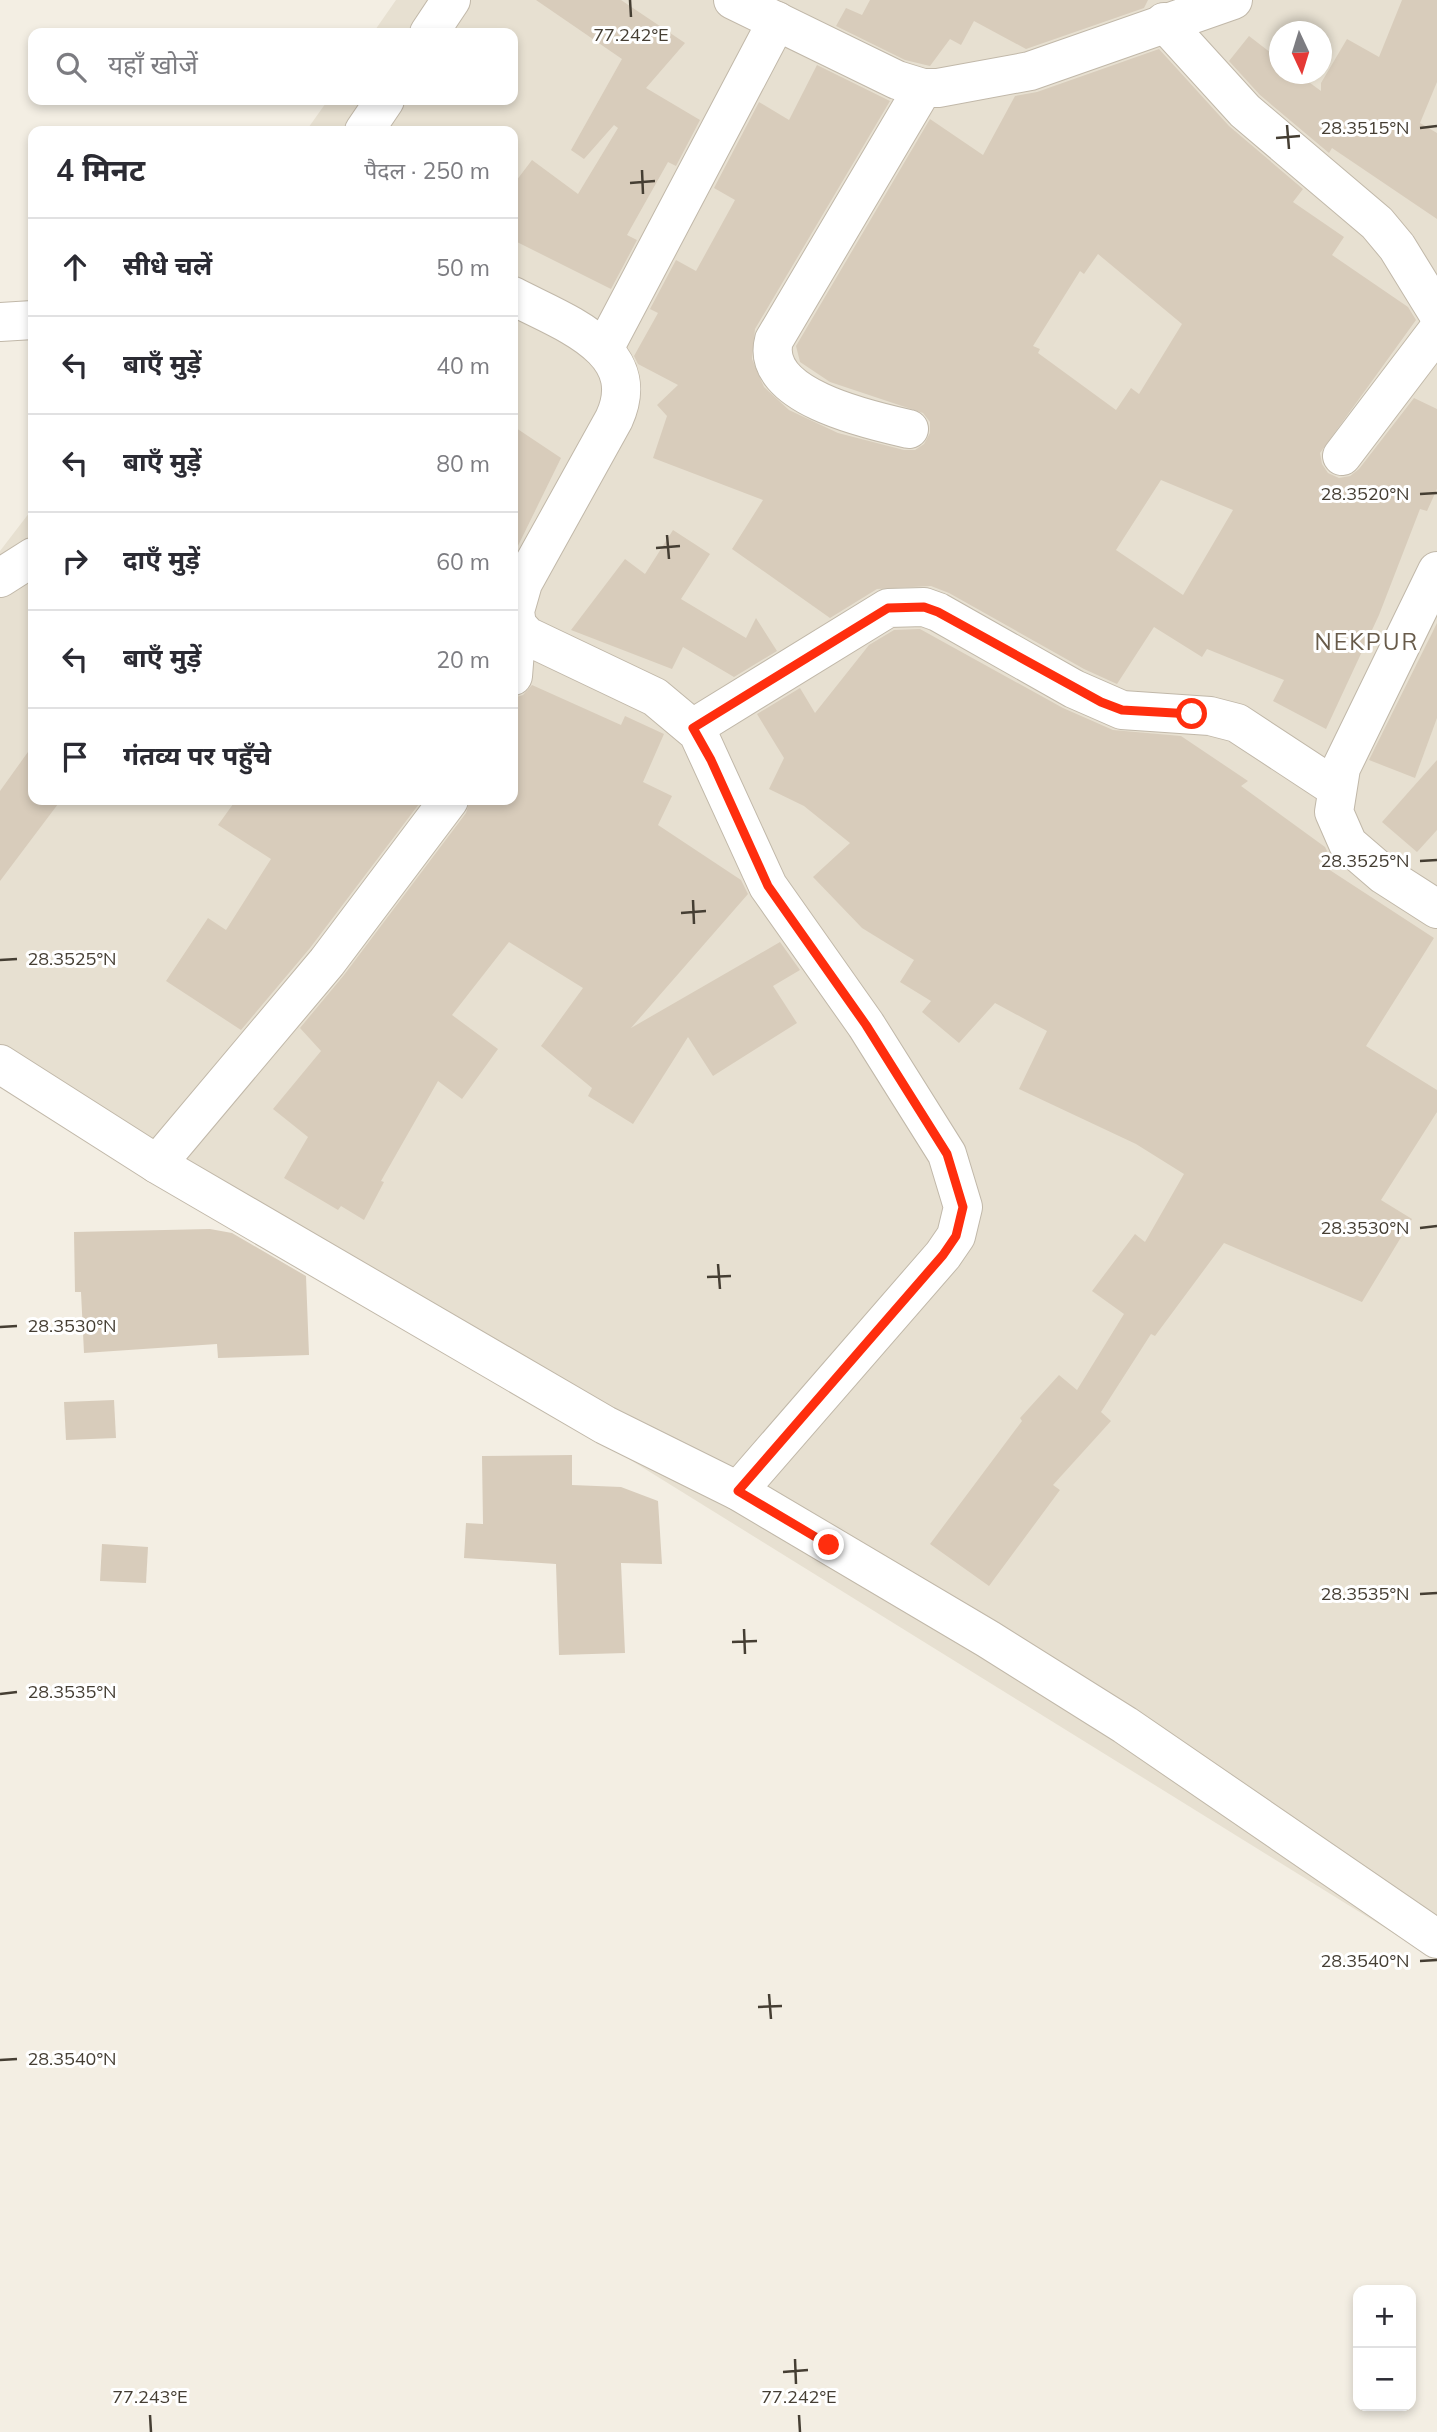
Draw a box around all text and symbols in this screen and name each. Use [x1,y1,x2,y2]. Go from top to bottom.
north arrow [1269,21,1332,84]
text: 77.242°E [593,23,669,46]
search box [28,28,518,105]
icon: search [52,48,90,86]
text: यहाँ खोजें [108,48,198,81]
text: 28.3515°N [1320,116,1410,139]
text: 4 मिनट [56,151,145,189]
text: पैदल · 250 m [364,156,490,185]
icon: ahead [56,248,94,286]
text: सीधे चलें [123,249,212,282]
text: 50 m [436,253,490,282]
icon: left [56,346,94,384]
text: बाएँ मुड़ें [123,347,201,380]
text: 40 m [436,351,490,380]
icon: left [56,444,94,482]
text: बाएँ मुड़ें [123,445,201,478]
text: 80 m [436,449,490,478]
text: 28.3520°N [1320,482,1410,505]
icon: right [56,542,94,580]
text: दाएँ मुड़ें [123,543,200,576]
text: 60 m [436,547,490,576]
district label: NEKPUR [1315,627,1419,656]
icon: left [56,640,94,678]
text: बाएँ मुड़ें [123,641,201,674]
text: 20 m [436,645,490,674]
route start [1176,698,1207,729]
icon: arrive [56,738,94,776]
text: गंतव्य पर पहुँचे [123,739,271,772]
text: 28.3525°N [1320,849,1410,872]
text: 28.3525°N [27,947,117,970]
text: 28.3530°N [1320,1216,1410,1239]
text: 28.3530°N [27,1314,117,1337]
route end [813,1529,844,1560]
text: 28.3535°N [1320,1582,1410,1605]
text: 28.3535°N [27,1680,117,1703]
text: 28.3540°N [1320,1949,1410,1972]
text: 28.3540°N [27,2047,117,2070]
map controls [1353,2285,1416,2411]
button: + [1353,2285,1416,2348]
button: − [1353,2348,1416,2411]
text: 77.243°E [112,2385,188,2408]
text: 77.242°E [761,2385,837,2408]

